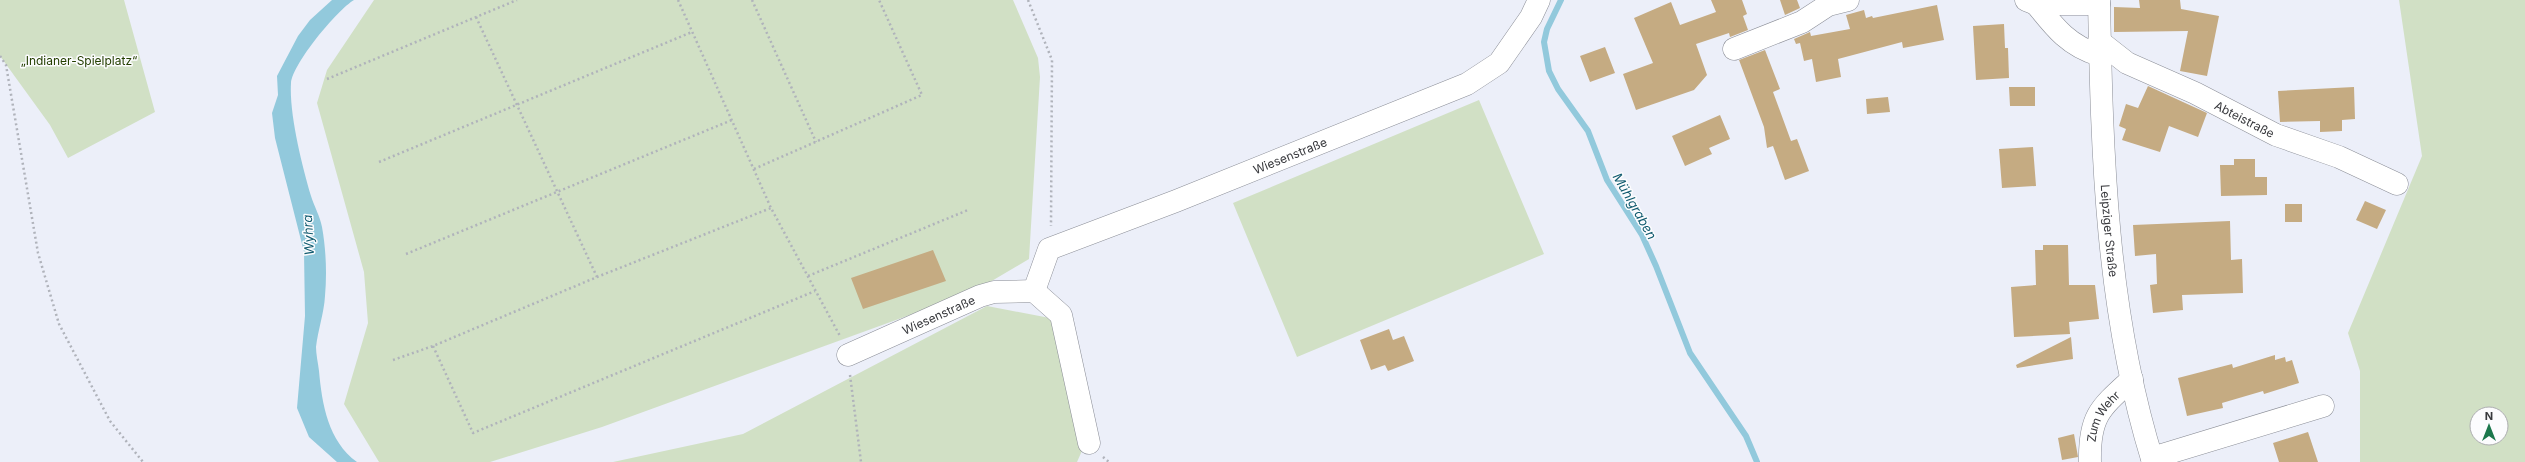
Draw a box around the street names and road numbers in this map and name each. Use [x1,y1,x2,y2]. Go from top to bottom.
street label: Abteistraße [2212,97,2277,141]
street label: Wiesenstraße [1251,134,1329,177]
street label: Leipziger Straße [2098,184,2122,278]
street label: Wiesenstraße [900,292,977,337]
street label: Zum Wehr [2083,387,2123,443]

